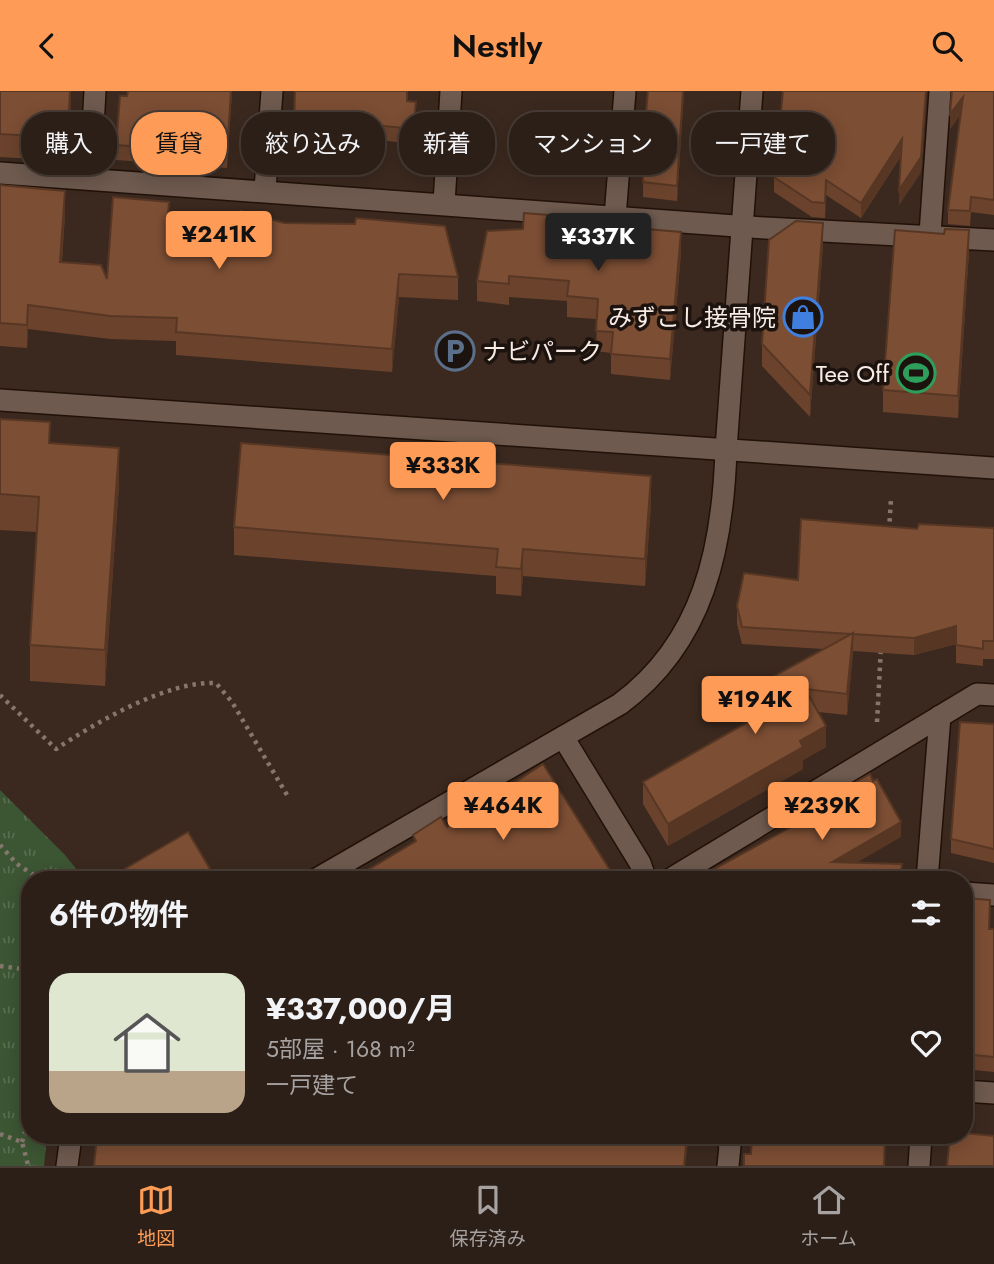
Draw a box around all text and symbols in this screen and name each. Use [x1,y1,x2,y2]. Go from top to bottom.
text: Nestly [452,23,542,69]
icon: back [28,27,66,65]
icon: search [928,27,966,65]
chip: 購入 [21,112,117,175]
chip: 賃貸 [131,112,227,175]
chip: 絞り込み [241,112,385,175]
chip: 新着 [399,112,495,175]
chip: マンション [509,112,677,175]
chip: 一戸建て [691,112,835,175]
pin: ¥241K [170,211,268,271]
pin: ¥337K [549,213,647,273]
text: ¥241K [182,217,256,251]
text: ¥337K [561,219,635,253]
shop icon: みずこし接骨院 [782,296,824,338]
place label: みずこし接骨院 [608,300,776,335]
parking icon: ナビパーク [434,330,476,372]
place label: ナビパーク [482,334,602,369]
sports icon: Tee Off [895,352,937,394]
place label: Tee Off [816,356,890,391]
pin: ¥333K [394,443,492,502]
text: ¥333K [406,448,480,482]
pin: ¥194K [706,677,804,736]
text: ¥194K [718,682,792,716]
pin: ¥464K [454,783,552,842]
pin: ¥239K [773,783,871,842]
text: ¥464K [464,788,542,822]
text: ¥239K [784,788,860,822]
text: 6件の物件 [49,893,189,936]
icon: filters [907,894,945,932]
text: ¥337,000/月 [266,987,456,1030]
icon: home [105,1001,189,1085]
icon: heart [907,1024,945,1062]
text: 5部屋 · 168 m² [266,1032,415,1066]
text: 一戸建て [266,1068,358,1102]
tab: 地図 [137,1181,175,1252]
tab: 保存済み [450,1181,526,1252]
tab: ホーム [800,1181,857,1252]

